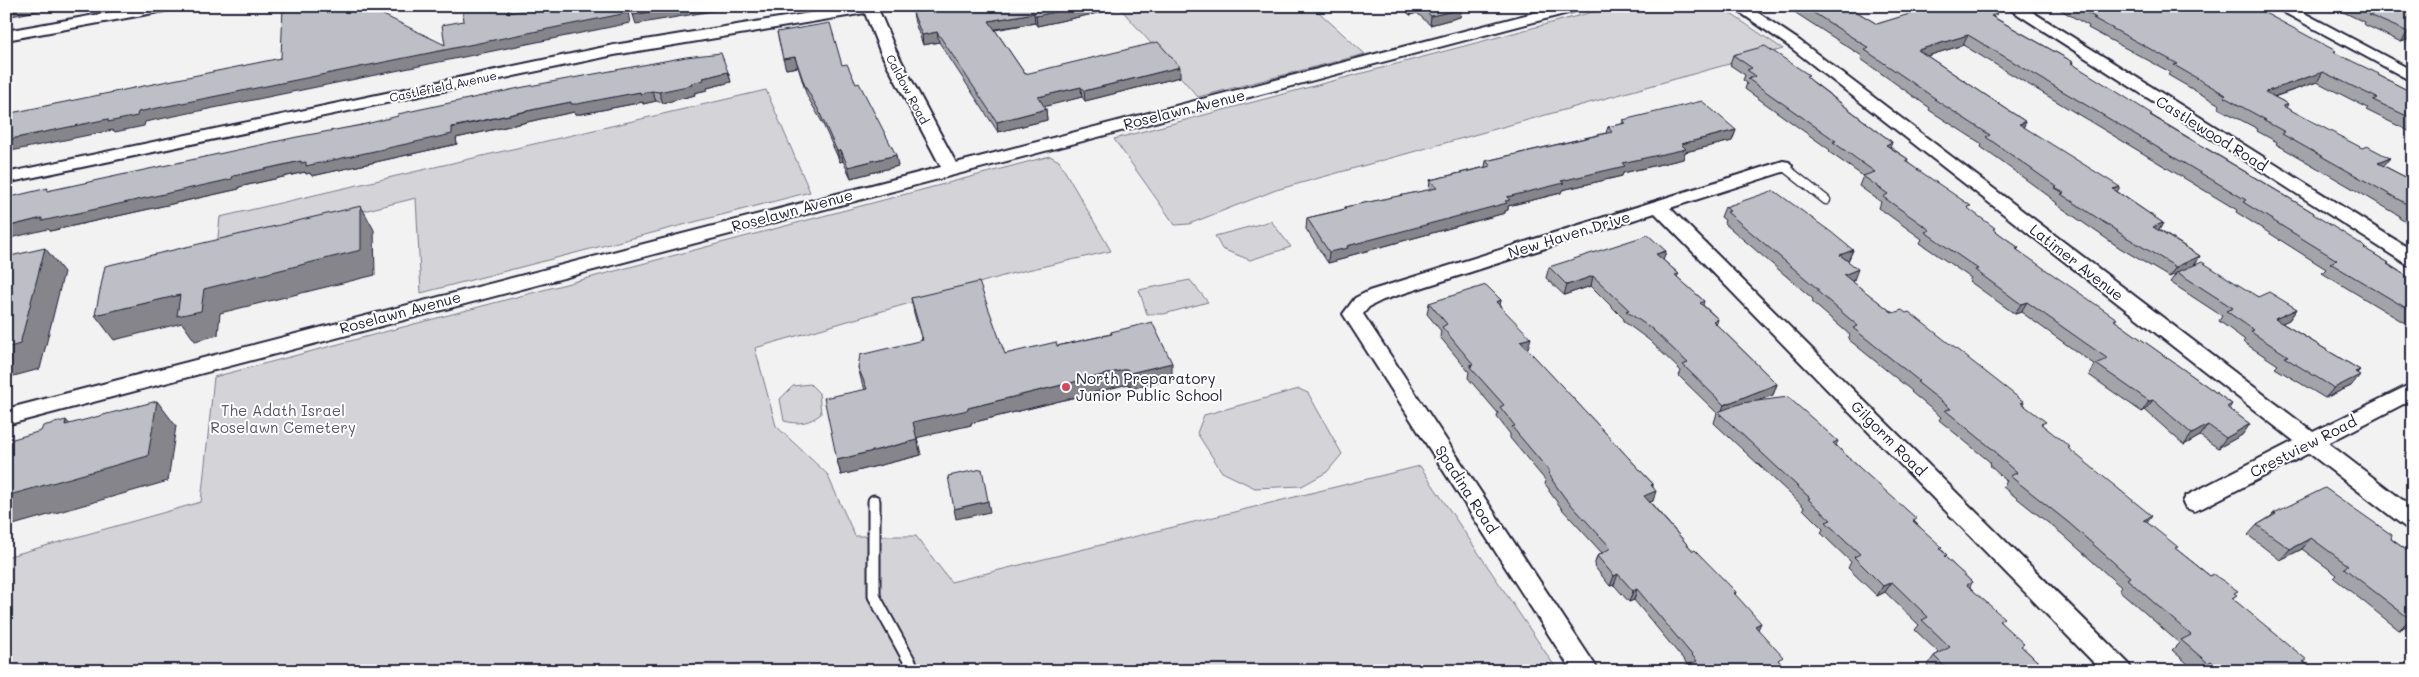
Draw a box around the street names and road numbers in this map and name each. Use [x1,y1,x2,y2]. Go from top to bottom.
street label: Caldow Road [883,51,933,127]
street label: Castlefield Avenue [388,67,498,105]
street label: Roselawn Avenue [1121,84,1247,134]
street label: Castlewood Road [2152,91,2272,175]
street label: Roselawn Avenue [729,184,855,236]
street label: New Haven Drive [1505,206,1633,262]
street label: Latimer Avenue [2026,219,2128,305]
street label: Roselawn Avenue [337,286,463,338]
street label: Gilgorm Road [1847,396,1931,480]
street label: Crestview Road [2246,411,2360,481]
street label: Spadina Road [1431,441,1503,537]

